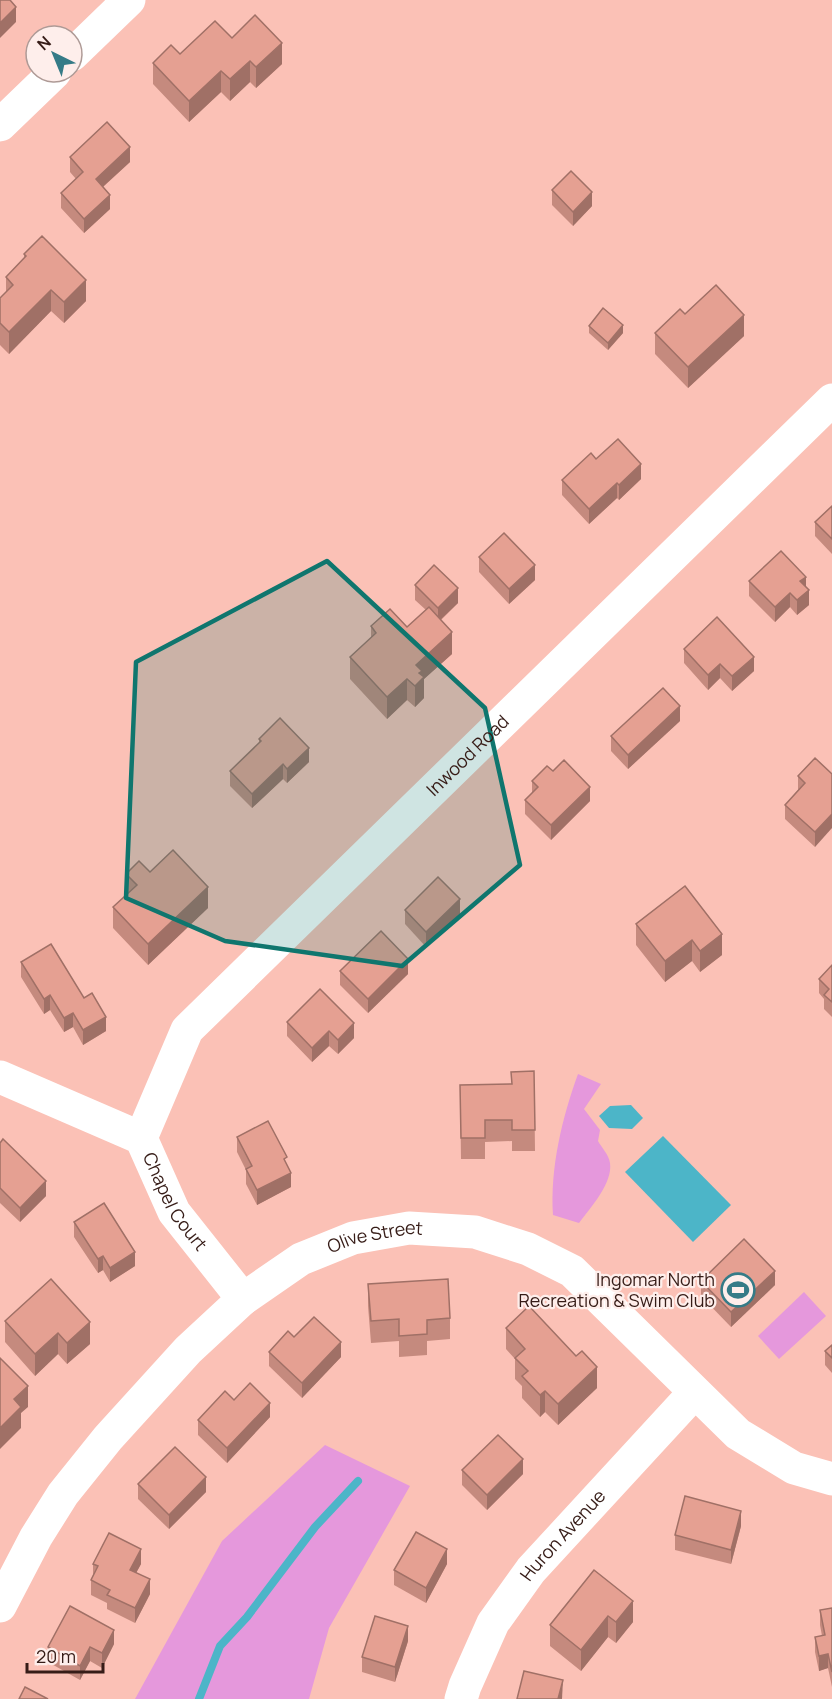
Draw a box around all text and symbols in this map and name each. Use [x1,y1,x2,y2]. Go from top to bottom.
north arrow [24,24,84,84]
text: N [32,31,55,55]
street label: Inwood Road [421,709,514,801]
street label: Chapel Court [138,1148,213,1255]
street label: Olive Street [324,1215,424,1258]
place label: Ingomar North Recreation & Swim Club [518,1267,715,1312]
sports icon: Ingomar North Recreation & Swim Club [720,1272,756,1308]
street label: Huron Avenue [514,1484,610,1585]
scale bar [27,1636,104,1674]
text: 20 m [36,1644,76,1668]

